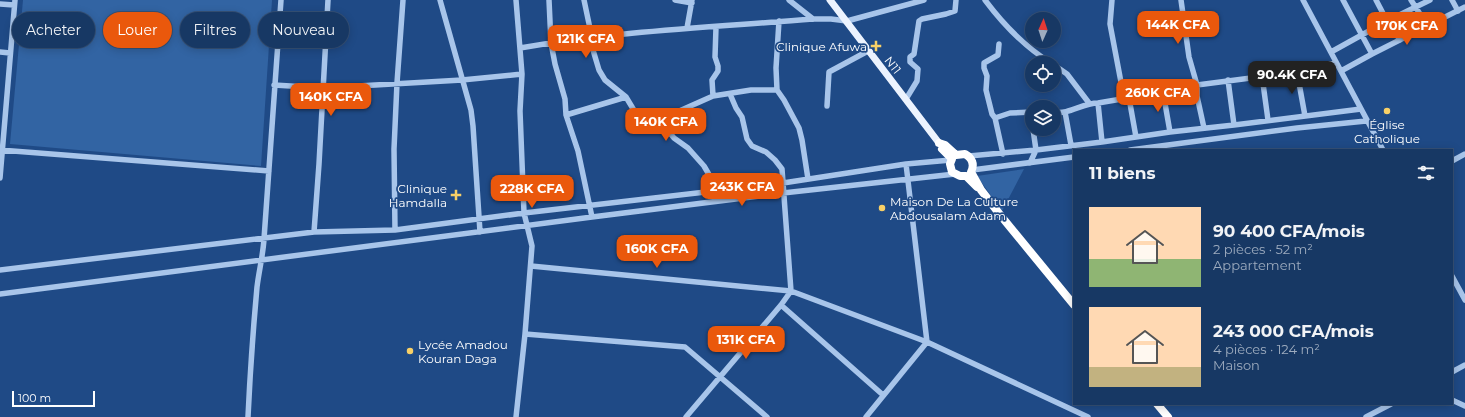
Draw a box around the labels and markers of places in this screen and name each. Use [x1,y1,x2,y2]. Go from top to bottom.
pin: 144K CFA [1137,11,1219,45]
pin: 170K CFA [1366,12,1448,46]
pin: 121K CFA [545,25,627,59]
place label: Clinique Afuwa [776,39,867,54]
marker: Clinique Afuwa [870,40,882,52]
pin: 90.4K CFA [1246,61,1338,95]
pin: 260K CFA [1117,79,1199,113]
pin: 140K CFA [290,83,372,117]
marker: Église Catholique [1382,106,1392,116]
pin: 140K CFA [625,108,707,142]
place label: Église Catholique [1354,117,1420,146]
pin: 243K CFA [701,173,783,207]
pin: 228K CFA [491,175,573,209]
place label: Clinique Hamdalla [389,181,447,210]
marker: Clinique Hamdalla [450,189,462,201]
place label: Maison De La Culture Abdousalam Adam [890,194,1018,223]
marker: Maison De La Culture Abdousalam Adam [877,203,887,213]
pin: 160K CFA [616,235,698,269]
pin: 131K CFA [705,326,787,360]
place label: Lycée Amadou Kouran Daga [418,337,508,366]
marker: Lycée Amadou Kouran Daga [405,346,415,356]

